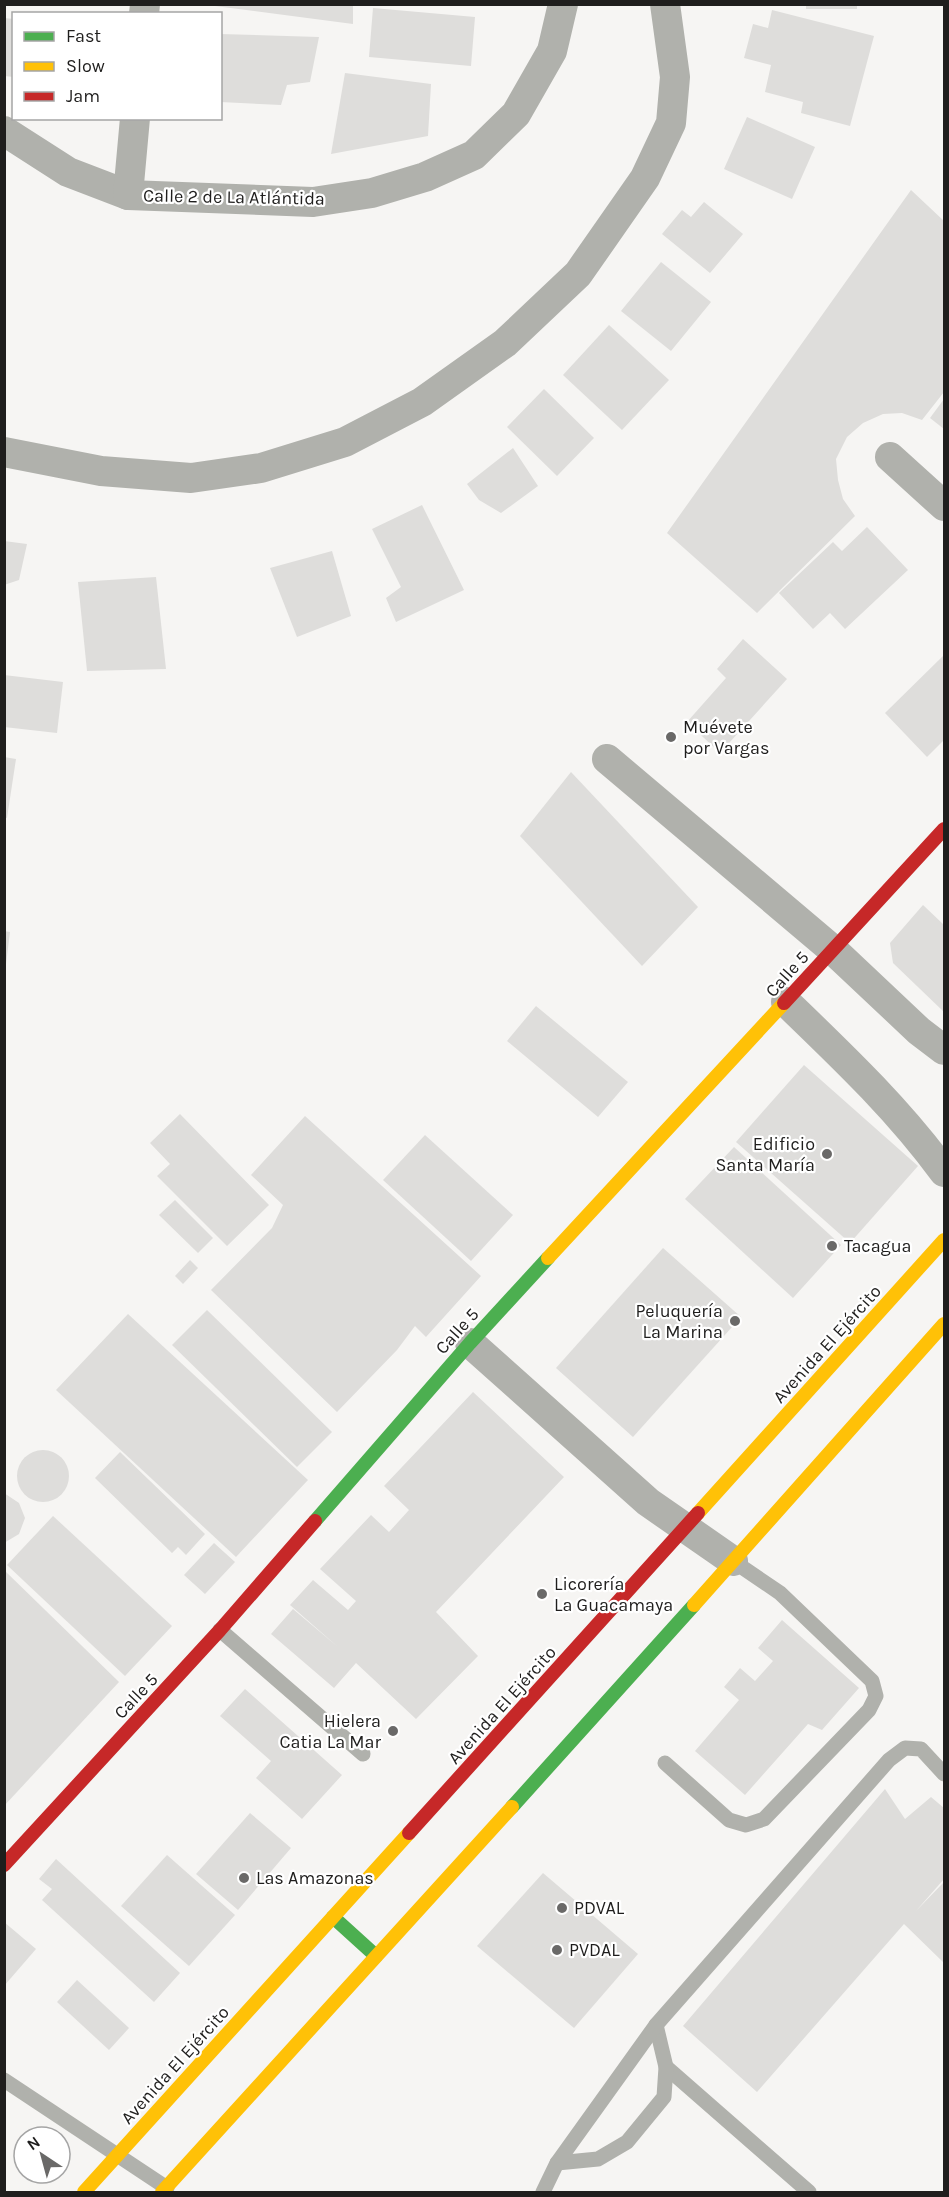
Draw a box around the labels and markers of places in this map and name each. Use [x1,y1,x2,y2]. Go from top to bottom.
place label: Muévete por Vargas [683,716,769,759]
marker: Muévete por Vargas [664,730,678,744]
place label: Edificio Santa María [715,1133,815,1176]
marker: Edificio Santa María [820,1147,834,1161]
place label: Tacagua [844,1235,912,1257]
marker: Tacagua [825,1239,839,1253]
place label: Peluquería La Marina [635,1300,723,1343]
marker: Peluquería La Marina [728,1314,742,1328]
place label: Licorería La Guacamaya [554,1573,673,1616]
marker: Licorería La Guacamaya [535,1587,549,1601]
place label: Hielera Catia La Mar [279,1710,381,1753]
marker: Hielera Catia La Mar [386,1724,400,1738]
place label: Las Amazonas [256,1867,374,1889]
marker: Las Amazonas [237,1871,251,1885]
place label: PDVAL [574,1897,625,1919]
marker: PDVAL [555,1901,569,1915]
place label: PVDAL [569,1939,620,1961]
marker: PVDAL [550,1943,564,1957]

